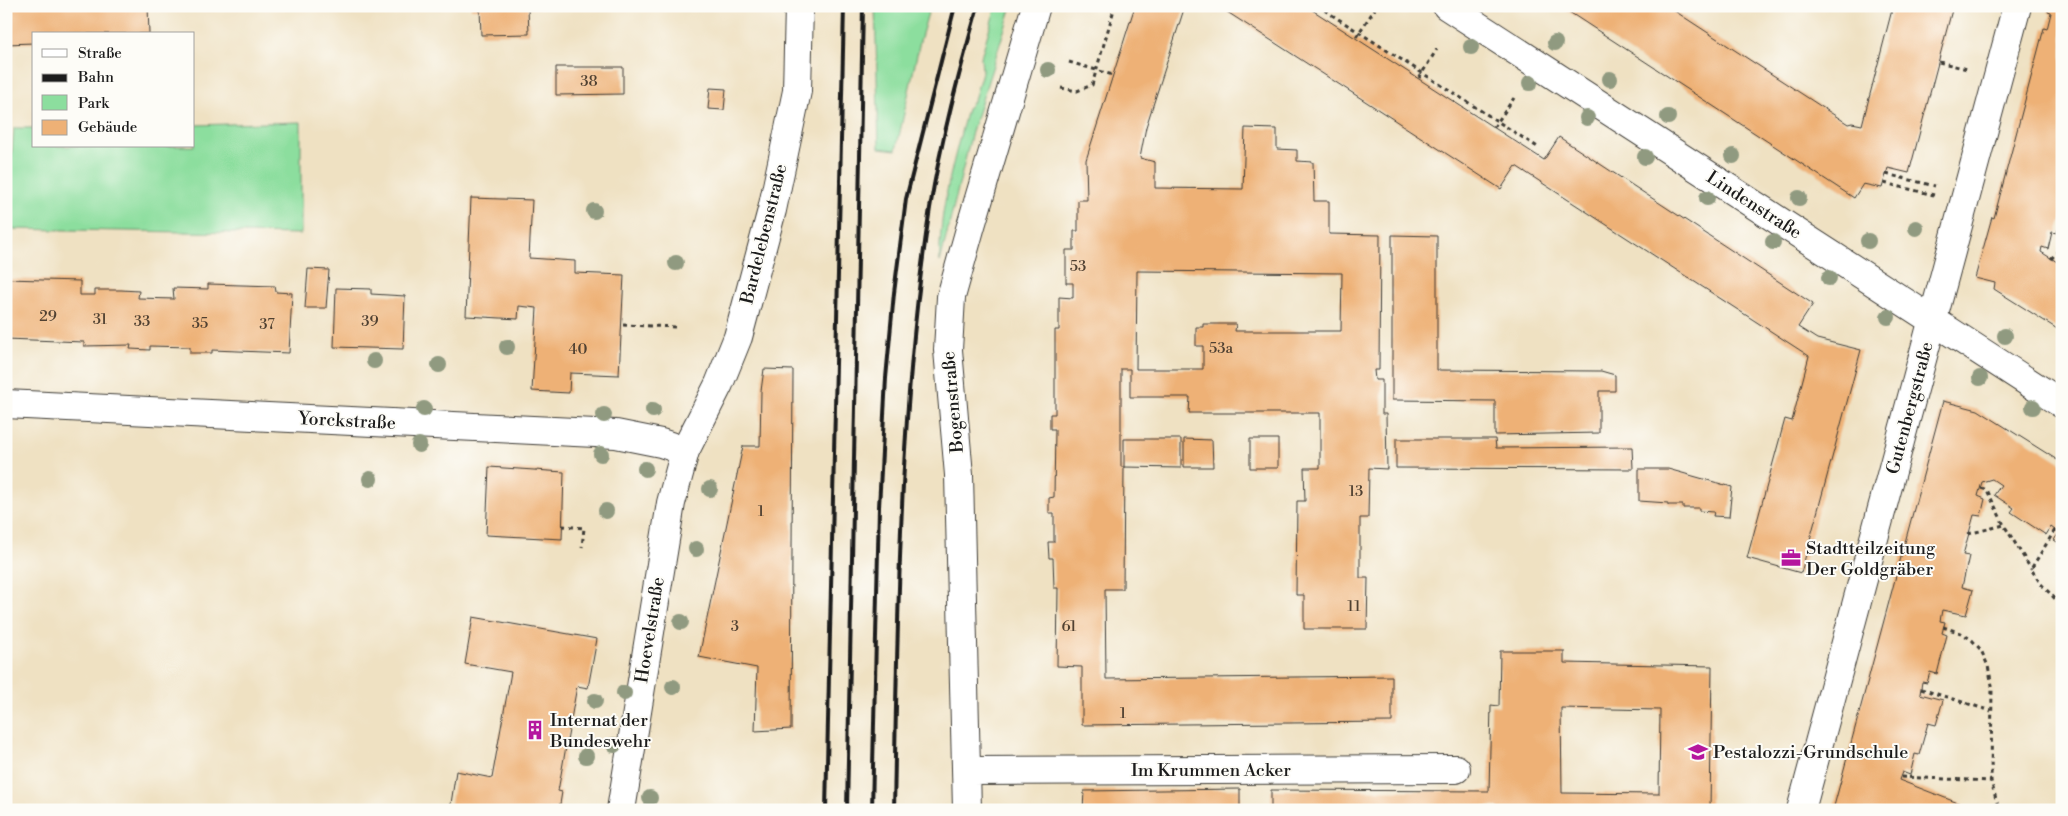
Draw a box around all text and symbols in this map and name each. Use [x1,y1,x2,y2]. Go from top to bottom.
legend [32,32,195,148]
text: Straße [78,44,122,63]
text: Bahn [77,68,114,87]
house number: 38 [580,72,598,91]
text: Park [78,94,110,113]
text: Gebäude [78,118,137,137]
street label: Bardelebenstraße [735,162,793,307]
street label: Lindenstraße [1702,166,1806,244]
house number: 53 [1070,257,1086,276]
house number: 29 [39,307,57,326]
house number: 31 [93,310,108,329]
house number: 33 [134,312,150,331]
house number: 39 [361,312,379,331]
house number: 35 [192,314,208,333]
house number: 37 [259,315,275,334]
house number: 53a [1209,339,1233,358]
street label: Gutenbergstraße [1881,339,1939,477]
house number: 40 [569,340,587,359]
street label: Bogenstraße [937,350,969,455]
street label: Yorckstraße [297,407,396,435]
house number: 13 [1349,482,1363,501]
house number: 1 [758,502,765,521]
place label: Stadtteilzeitung Der Goldgräber [1806,537,1936,581]
office icon: Stadtteilzeitung Der Goldgräber [1780,547,1802,569]
street label: Hoevelstraße [630,575,670,685]
house number: 11 [1347,597,1361,616]
house number: 3 [731,617,739,636]
house number: 61 [1061,617,1077,636]
house number: 1 [1120,704,1127,723]
place label: Internat der Bundeswehr [549,709,651,753]
building icon: Internat der Bundeswehr [524,719,546,741]
school or university icon: Pestalozzi-Grundschule [1687,741,1709,763]
place label: Pestalozzi-Grundschule [1713,741,1908,764]
street label: Im Krummen Acker [1131,759,1291,782]

